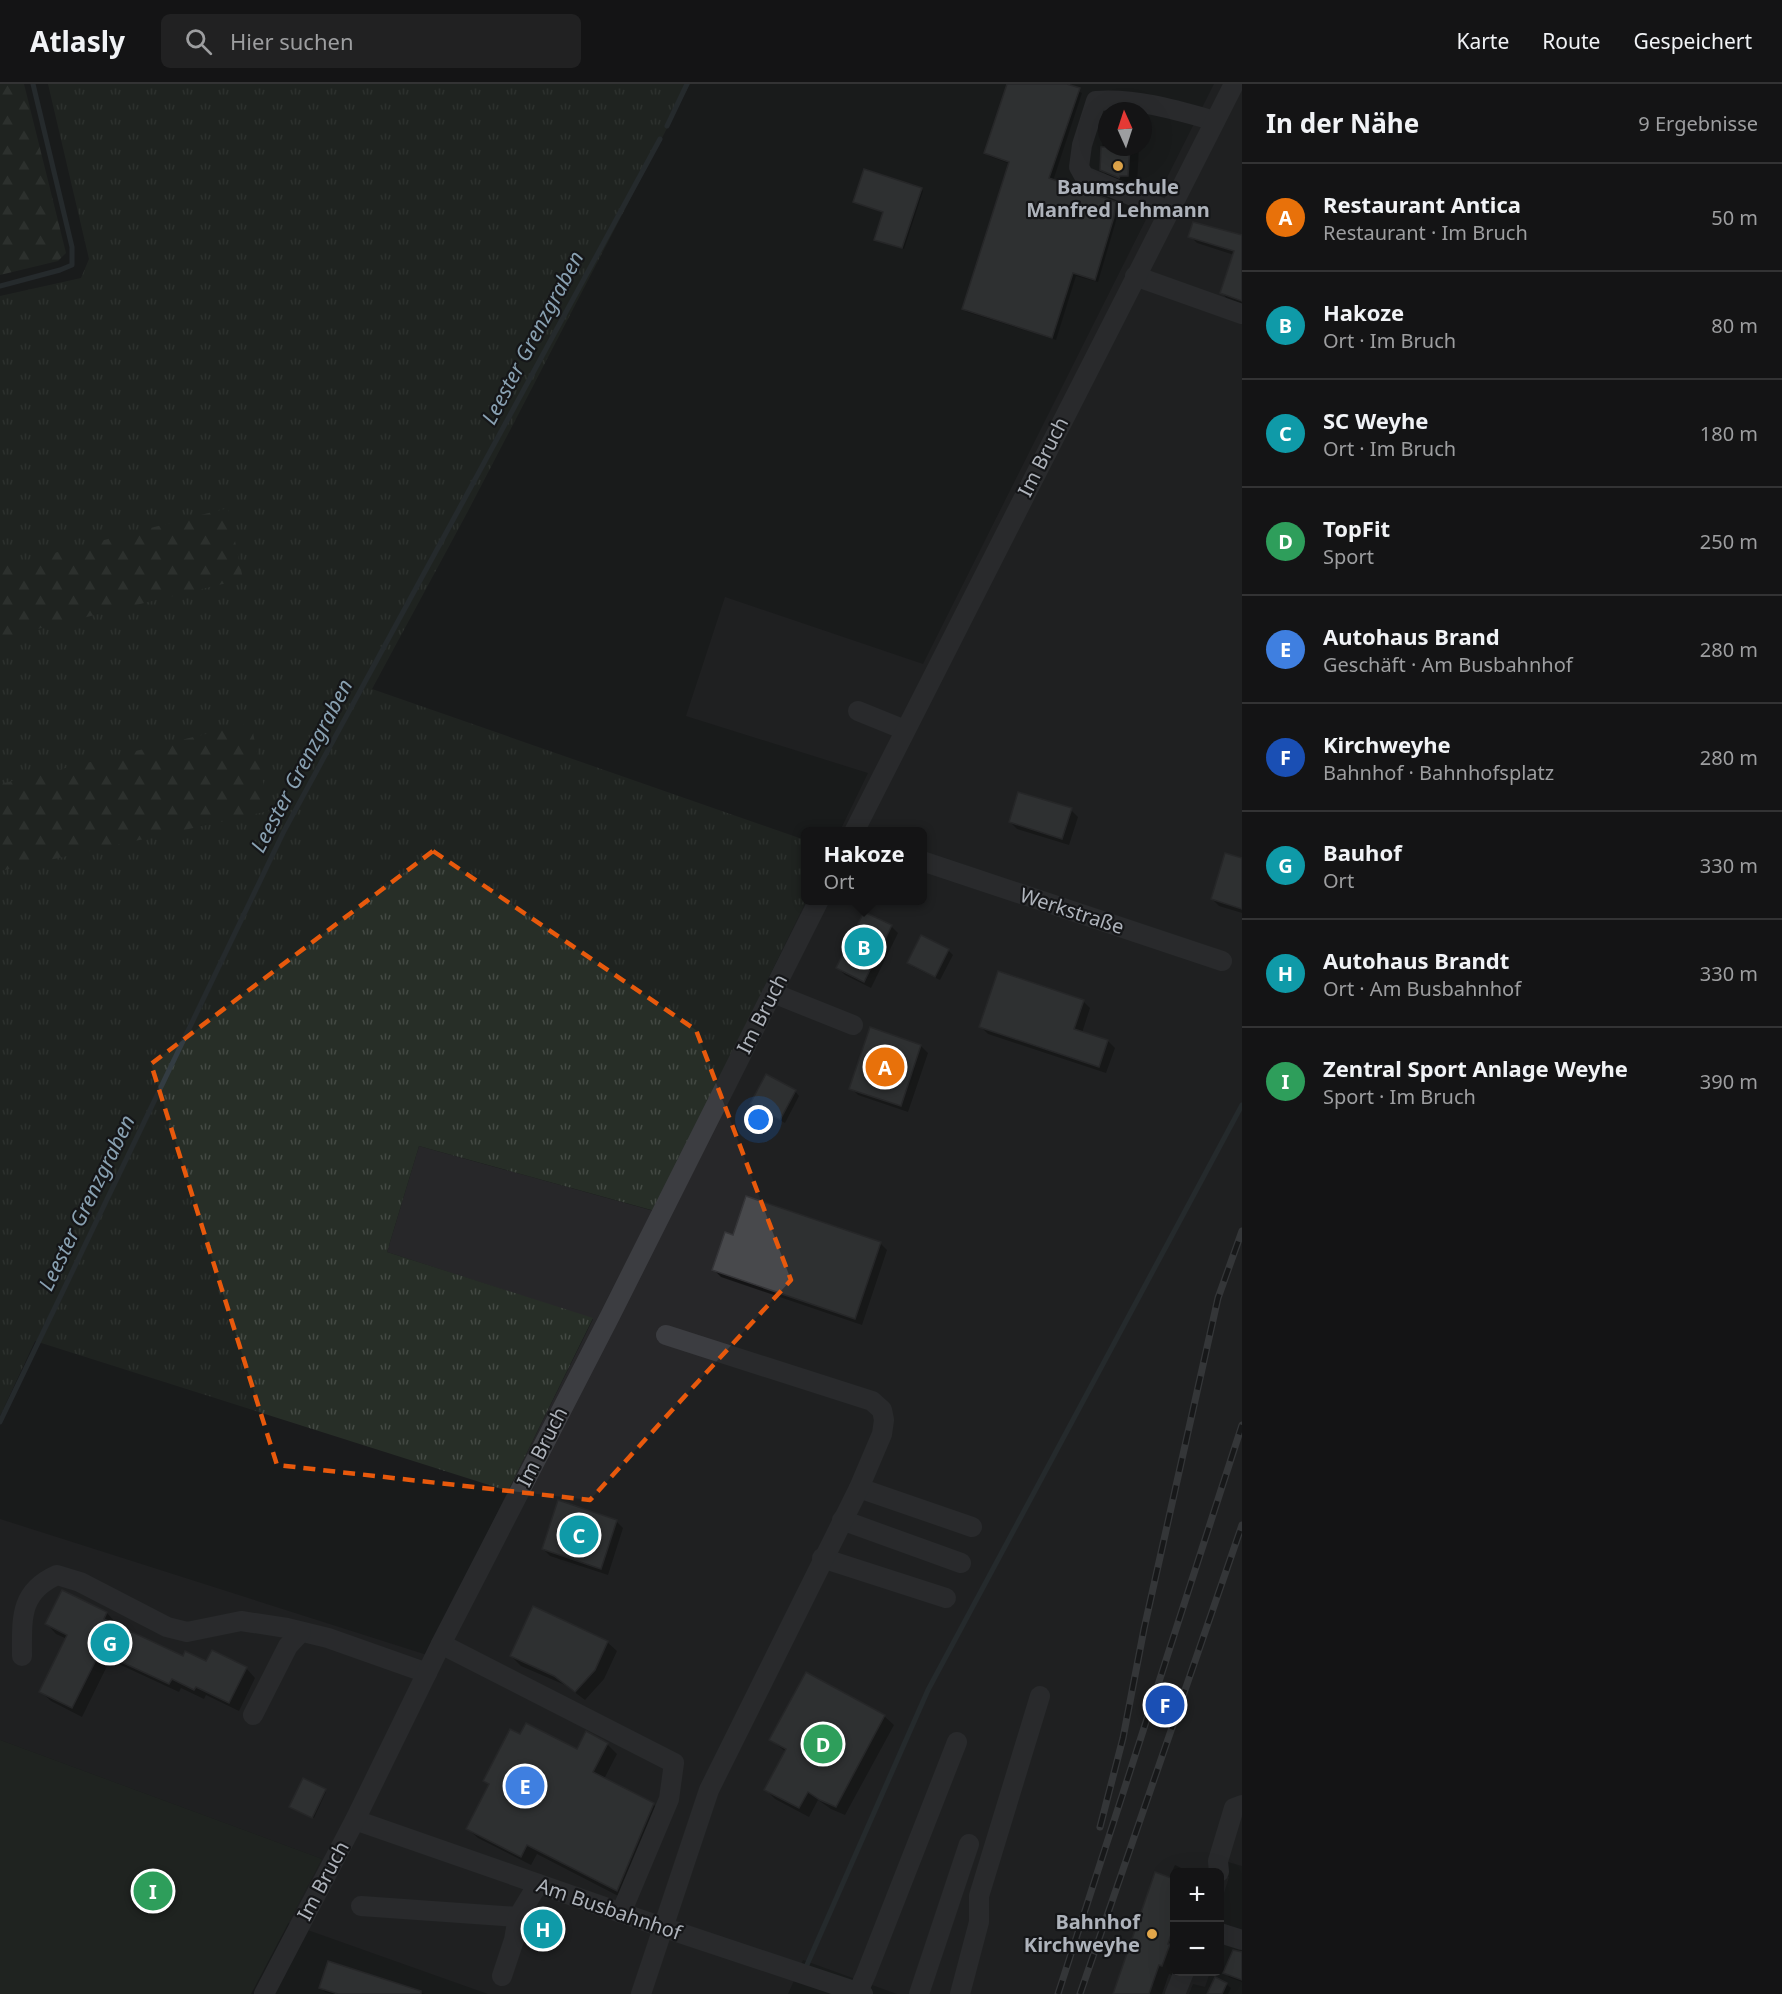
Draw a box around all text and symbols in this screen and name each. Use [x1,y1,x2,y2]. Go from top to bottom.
search box [161,14,581,68]
text: Atlasly [30,22,125,60]
icon: search [182,25,215,58]
text: Hier suchen [230,26,354,56]
text: Karte [1456,27,1509,55]
text: Route [1542,27,1600,55]
text: Gespeichert [1633,27,1752,55]
north arrow [1098,102,1152,156]
text: In der Nähe [1266,105,1419,141]
text: 9 Ergebnisse [1638,110,1758,137]
marker: Baumschule Manfred Lehmann [1111,159,1125,173]
place label: Baumschule Manfred Lehmann [1026,173,1210,223]
text: Restaurant Antica [1323,189,1521,219]
text: A [1279,204,1292,231]
text: 50 m [1711,204,1758,231]
text: Restaurant · Im Bruch [1323,219,1528,246]
water label: Leester Grenzgraben [475,246,590,429]
text: Hakoze [1323,297,1404,327]
text: B [1279,312,1292,339]
text: 80 m [1711,312,1758,339]
text: Ort · Im Bruch [1323,327,1456,354]
text: SC Weyhe [1323,405,1429,435]
street label: Im Bruch [1011,412,1074,501]
text: C [1279,420,1292,447]
text: 180 m [1700,420,1758,447]
text: Ort · Im Bruch [1323,435,1456,462]
text: TopFit [1323,513,1390,543]
text: D [1278,528,1293,555]
text: 250 m [1700,528,1758,555]
text: Sport [1323,543,1374,570]
text: Autohaus Brand [1323,621,1500,651]
text: E [1280,636,1291,663]
text: 280 m [1700,636,1758,663]
text: Geschäft · Am Busbahnhof [1323,651,1573,678]
water label: Leester Grenzgraben [244,674,359,857]
text: Kirchweyhe [1323,729,1451,759]
text: F [1280,744,1291,771]
text: 280 m [1700,744,1758,771]
text: Bahnhof · Bahnhofsplatz [1323,759,1554,786]
popup [801,827,927,905]
text: Bauhof [1323,837,1402,867]
text: Hakoze [823,838,905,868]
text: G [1278,852,1293,879]
text: 330 m [1700,852,1758,879]
text: Ort [1323,867,1354,894]
text: Ort [823,868,855,895]
street label: Werkstraße [1017,881,1128,940]
pin: B [844,924,884,970]
text: Autohaus Brandt [1323,945,1509,975]
text: H [1278,960,1293,987]
text: 330 m [1700,960,1758,987]
street label: Im Bruch [730,969,793,1058]
text: Ort · Am Busbahnhof [1323,975,1521,1002]
pin: A [866,1044,904,1090]
text: Zentral Sport Anlage Weyhe [1323,1053,1628,1083]
text: I [1282,1068,1289,1095]
text: 390 m [1700,1068,1758,1095]
text: Sport · Im Bruch [1323,1083,1476,1110]
your location [744,1105,773,1134]
water label: Leester Grenzgraben [31,1110,141,1295]
street label: Im Bruch [510,1402,573,1491]
pin: C [560,1512,598,1558]
pin: G [90,1620,130,1666]
pin: F [1146,1682,1184,1728]
pin: D [804,1722,842,1766]
pin: E [506,1764,544,1808]
street label: Im Bruch [290,1836,355,1925]
pin: I [134,1868,172,1914]
map controls [1170,1868,1224,1976]
button: + [1170,1868,1224,1922]
street label: Am Busbahnhof [533,1871,686,1946]
pin: H [524,1906,562,1952]
place label: Bahnhof Kirchweyhe [1024,1908,1141,1958]
button: − [1170,1922,1224,1976]
marker: Bahnhof Kirchweyhe [1145,1927,1159,1941]

